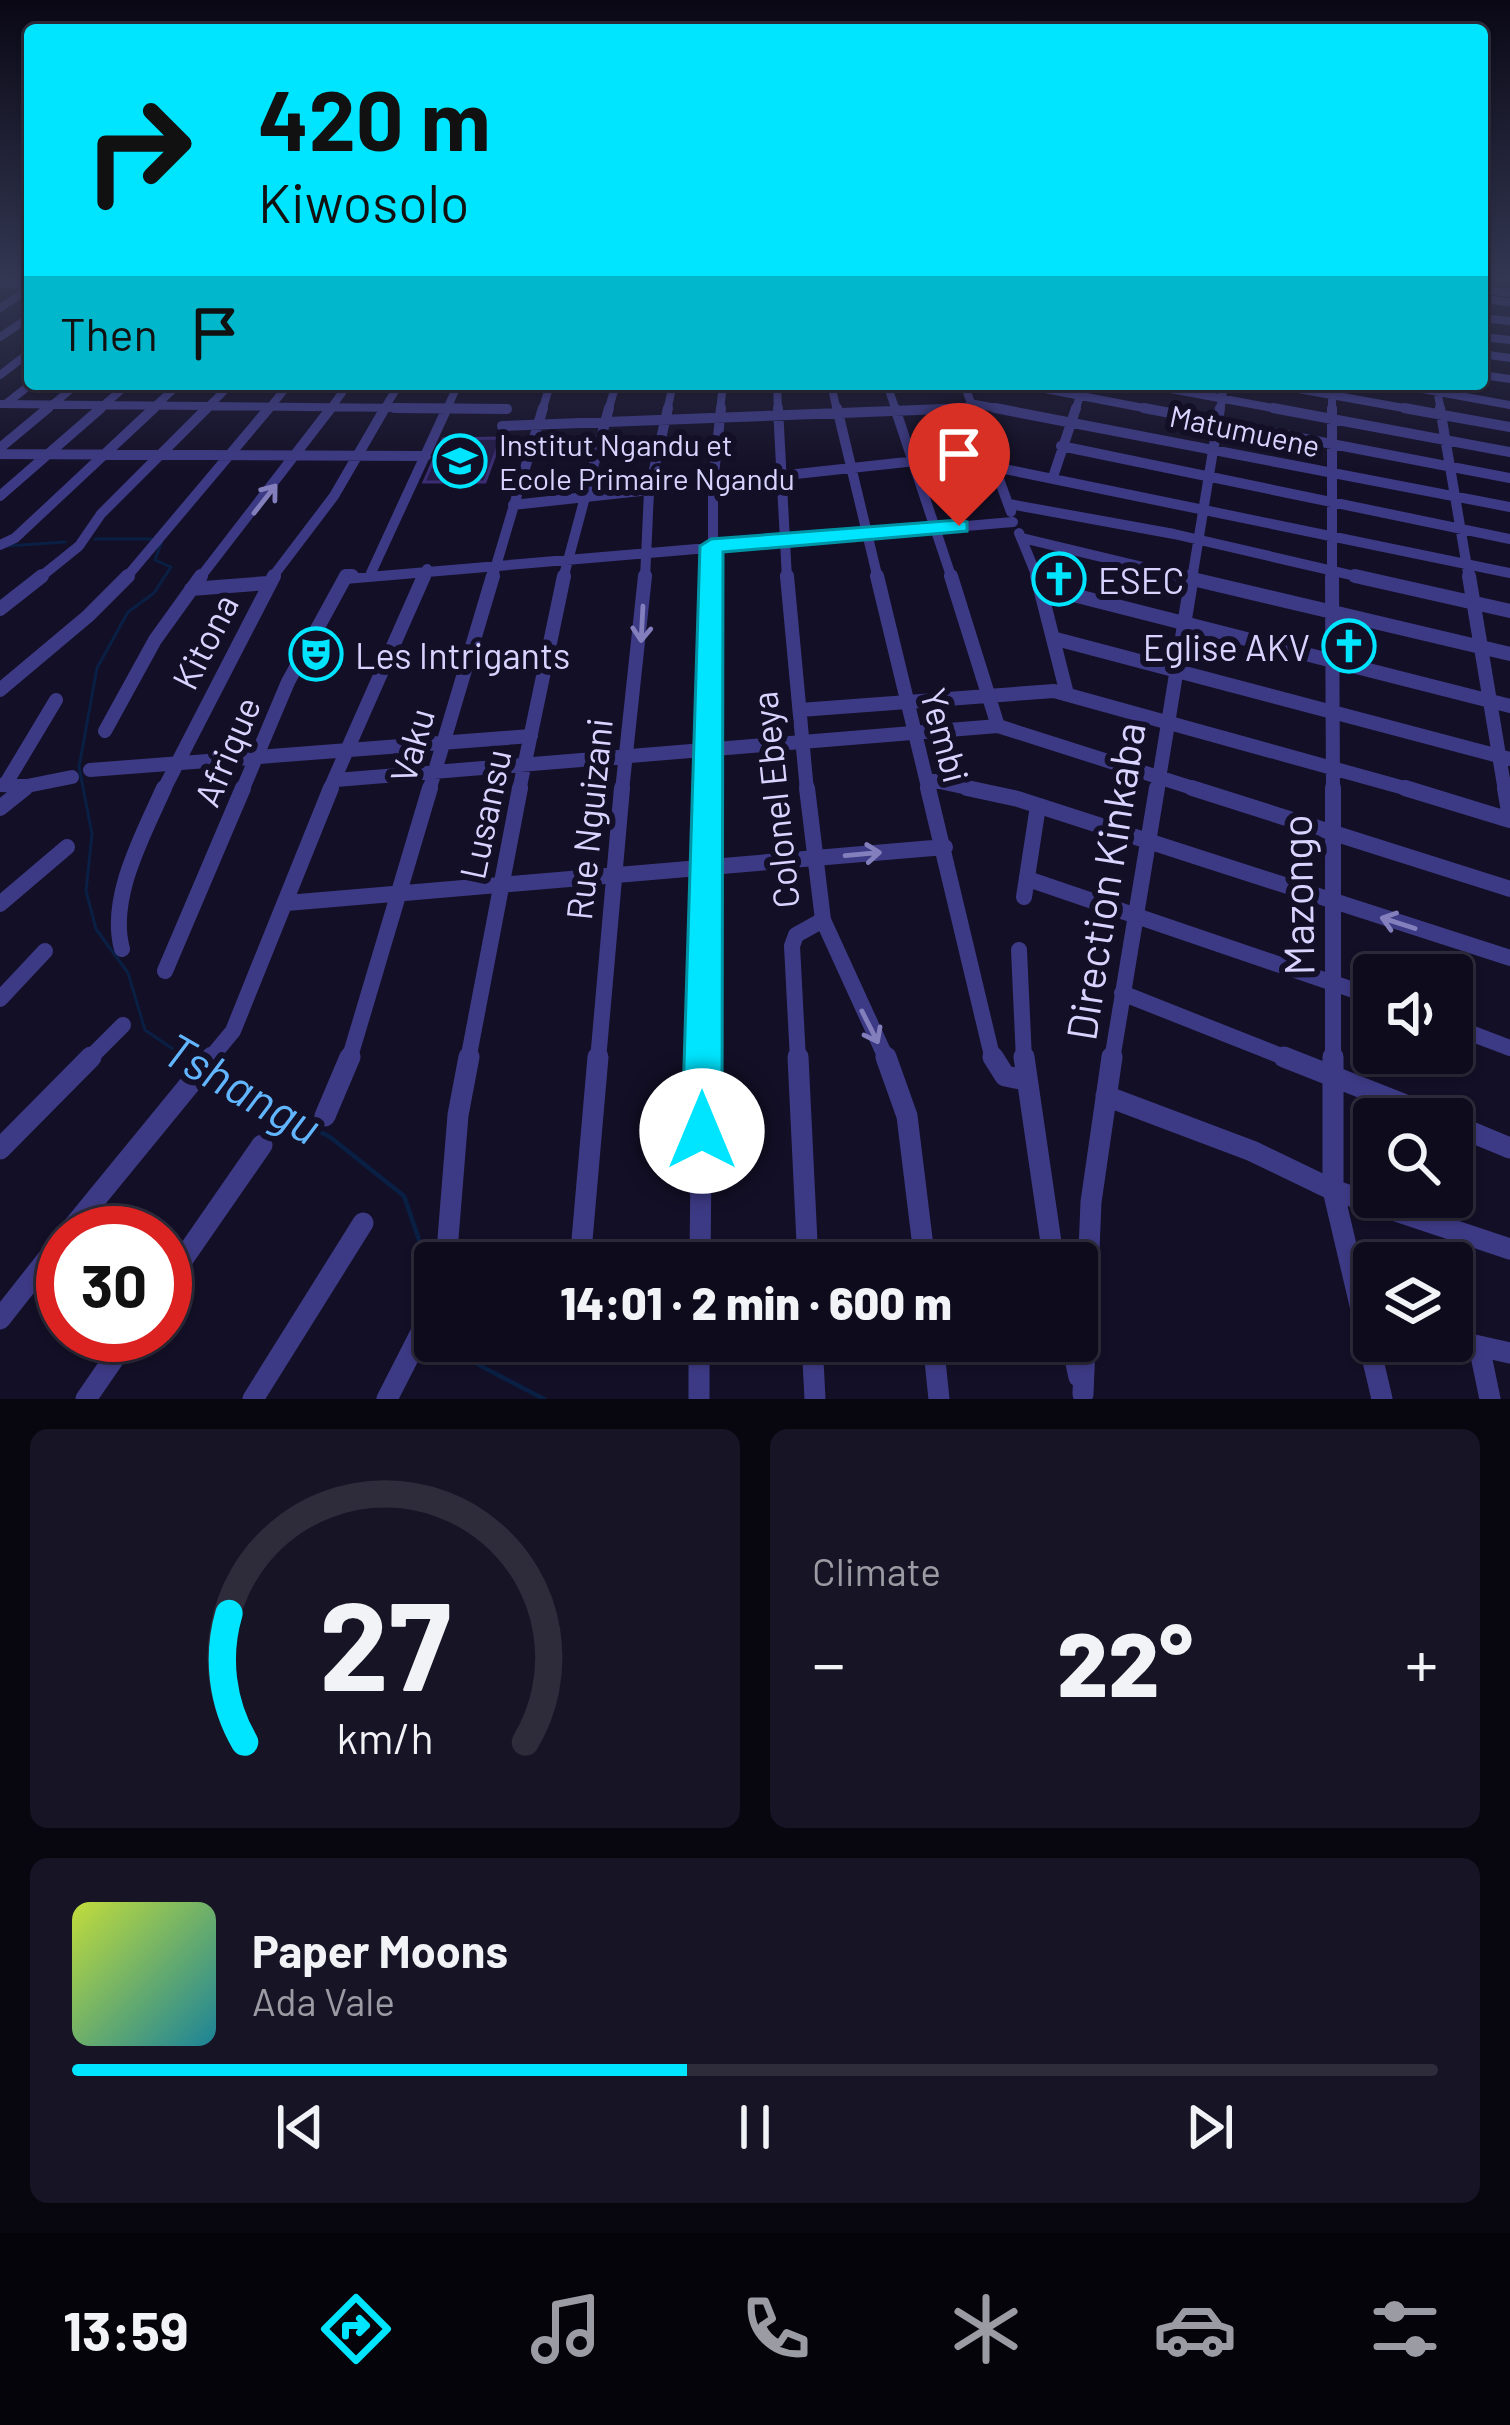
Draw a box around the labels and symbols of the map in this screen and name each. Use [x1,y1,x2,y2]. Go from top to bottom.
street label: Matumuene [1167,397,1323,463]
pin [908,403,1010,526]
place label: Institut Ngandu et Ecole Primaire Ngandu [499,426,795,496]
school or university icon: Institut Ngandu et Ecole Primaire Ngandu [432,433,488,489]
one-way arrow [251,483,278,515]
church icon: ESEC [1031,551,1087,607]
place label: ESEC [1098,558,1184,601]
street label: Kitona [162,586,246,696]
one-way arrow [630,604,653,643]
church icon: Eglise AKV [1321,618,1377,674]
place label: Eglise AKV [1143,625,1310,668]
theatre icon: Les Intrigants [288,626,344,682]
place label: Les Intrigants [355,633,570,676]
street label: Yembi [913,683,979,787]
street label: Afrique [184,690,268,812]
street label: Colonel Ebeya [741,690,807,910]
street label: Vaku [380,703,442,787]
street label: Rue Nguizani [556,716,620,922]
street label: Direction Kinkaba [1054,718,1154,1044]
street label: Lusansu [449,745,519,883]
street label: Mazongo [1270,814,1323,976]
one-way arrow [843,842,882,865]
one-way arrow [1380,911,1418,933]
one-way arrow [859,1008,882,1044]
water label: Tshangu [154,1019,332,1155]
position arrow [639,1068,765,1194]
speed limit sign: 30 [36,1206,192,1362]

